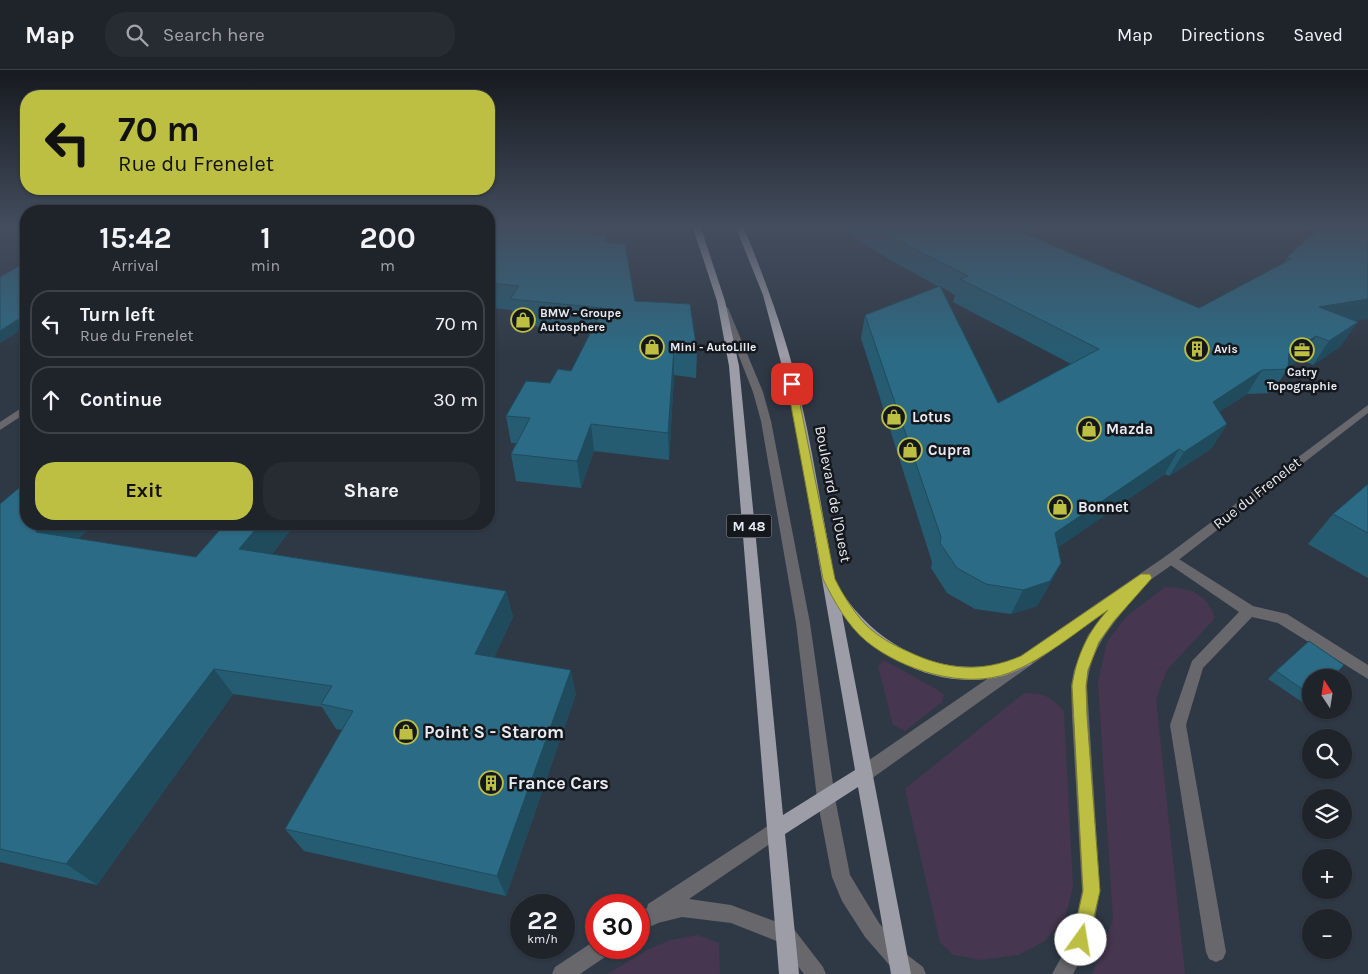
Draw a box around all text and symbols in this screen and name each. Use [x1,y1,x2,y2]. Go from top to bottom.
search box [105,12,455,57]
text: Map [25,21,75,49]
icon: search [123,21,151,49]
text: Search here [163,24,265,46]
text: Map [1117,24,1153,46]
text: Directions [1181,24,1265,46]
text: Saved [1293,24,1343,46]
text: 70 m [118,109,200,150]
icon: left [35,110,100,175]
text: Rue du Frenelet [118,151,274,177]
text: 15:42 [99,220,172,256]
text: 1 [260,220,271,256]
text: 200 [360,220,416,256]
text: Arrival [112,256,159,275]
text: min [251,256,280,275]
text: m [380,256,395,275]
text: Turn left [80,304,155,326]
place label: BMW - Groupe Autosphere [540,306,621,334]
shop icon: BMW - Groupe Autosphere [510,307,536,333]
icon: left [37,310,65,338]
text: 70 m [436,313,478,335]
text: Rue du Frenelet [80,326,193,345]
shop icon: Mini - AutoLille [639,334,665,360]
building icon: Avis [1184,336,1210,362]
office icon: Catry Topographie [1289,337,1315,363]
place label: Mini - AutoLille [670,340,757,354]
place label: Avis [1214,342,1238,356]
pin [771,363,813,405]
place label: Catry Topographie [1267,365,1337,393]
icon: arrive [778,370,806,398]
icon: ahead [37,386,65,414]
text: Continue [80,389,162,411]
text: 30 m [433,389,478,411]
shop icon: Lotus [881,404,907,430]
place label: Lotus [912,408,951,426]
shop icon: Mazda [1076,416,1102,442]
place label: Mazda [1106,420,1153,438]
street label: Boulevard de l'Ouest [811,424,855,564]
shop icon: Cupra [897,437,923,463]
place label: Cupra [928,441,971,459]
street label: Rue du Frenelet [1210,453,1305,533]
button: Exit [35,462,253,520]
button: Share [263,462,480,520]
shop icon: Bonnet [1047,494,1073,520]
place label: Bonnet [1078,498,1129,516]
road number: M 48 [726,514,772,538]
north arrow [1302,669,1352,719]
map controls [1302,669,1352,959]
shop icon: Point S - Starom [393,719,419,745]
place label: Point S - Starom [424,721,564,743]
button: search [1302,729,1352,779]
building icon: France Cars [478,770,504,796]
place label: France Cars [508,772,609,794]
button: layers [1302,789,1352,839]
button: + [1302,849,1352,899]
speed limit sign: 30 [585,894,650,959]
text: 22 [527,906,558,935]
button: − [1302,909,1352,959]
position arrow [1054,913,1106,965]
text: km/h [527,932,558,946]

